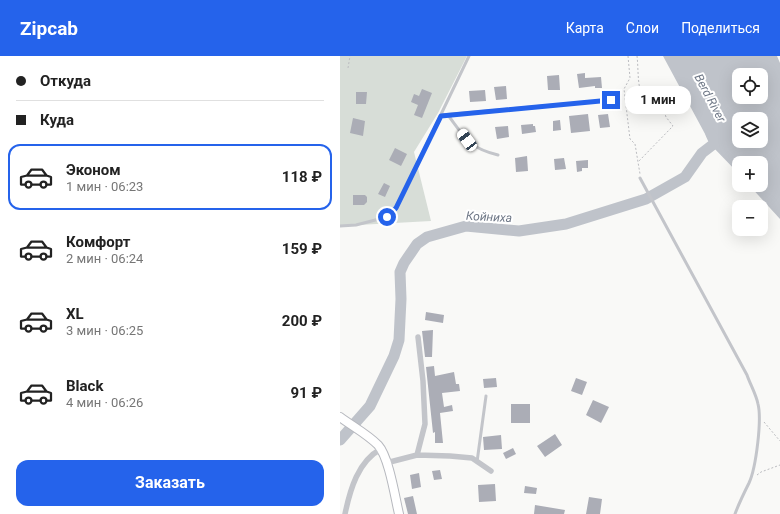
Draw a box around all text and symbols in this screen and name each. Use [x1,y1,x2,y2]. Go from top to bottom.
text: Zipcab [20,17,78,40]
text: Карта [566,20,604,36]
text: Слои [626,20,659,36]
text: Поделиться [681,20,760,36]
map controls [732,68,768,236]
button: locate [732,68,768,104]
text: Откуда [40,72,91,90]
water label: Berd River [692,72,729,125]
callout: 1 мин [625,86,691,114]
route end [602,91,620,109]
text: 1 мин [640,92,676,107]
text: Куда [40,111,74,129]
button: layers [732,112,768,148]
car [455,127,479,153]
button: + [732,156,768,192]
icon: car [18,159,54,195]
text: Эконом [66,161,121,179]
text: 118 ₽ [282,168,322,186]
text: 1 мин · 06:23 [66,179,143,194]
button: − [732,200,768,236]
route start [378,208,396,226]
water label: Койниха [466,209,512,225]
icon: car [18,231,54,267]
text: Комфорт [66,233,130,251]
text: 159 ₽ [282,240,322,258]
text: 2 мин · 06:24 [66,251,143,266]
icon: car [18,303,54,339]
text: XL [66,305,84,323]
text: 200 ₽ [282,312,322,330]
text: 3 мин · 06:25 [66,323,143,338]
icon: car [18,375,54,411]
text: Black [66,377,103,395]
text: 91 ₽ [290,384,322,402]
text: 4 мин · 06:26 [66,395,143,410]
button: Заказать [16,460,324,506]

